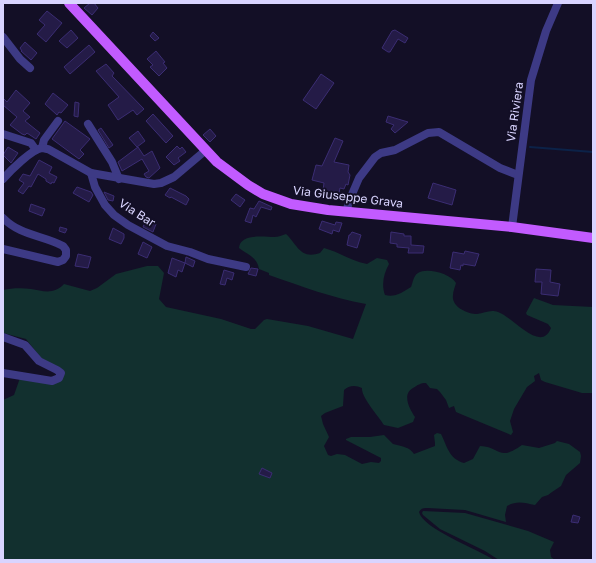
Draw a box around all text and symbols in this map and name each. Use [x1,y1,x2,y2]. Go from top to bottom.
street label: Via Riviera [503,81,526,143]
street label: Via Giuseppe Grava [292,182,404,211]
street label: Via Bar [116,195,159,230]

